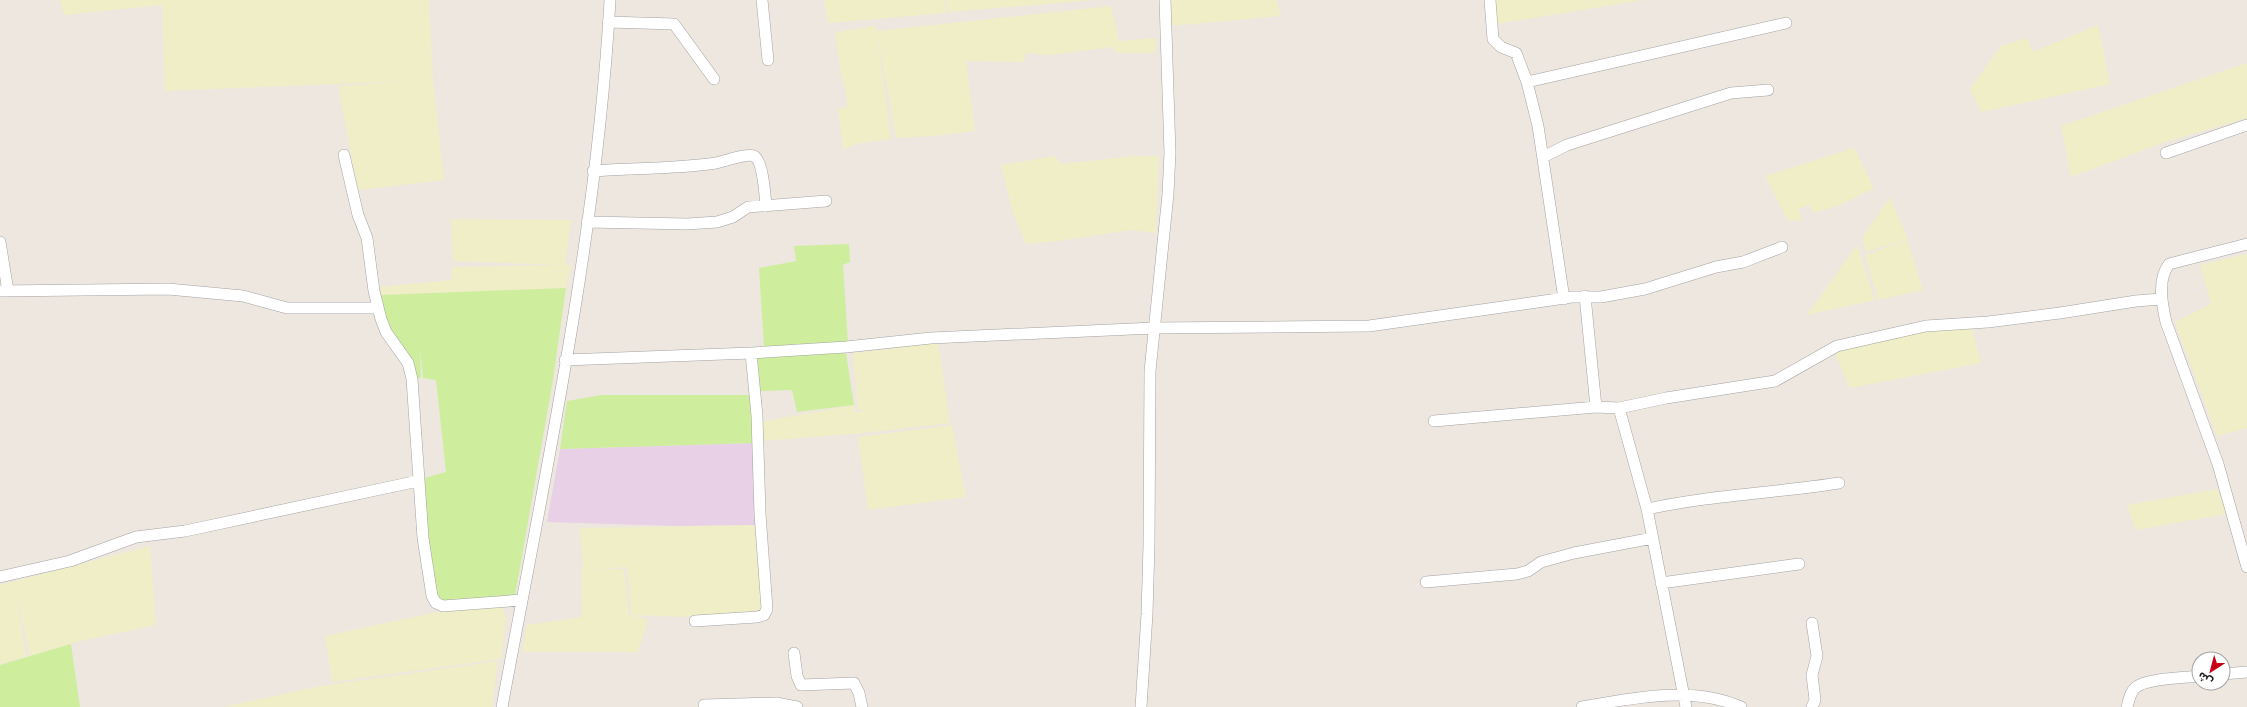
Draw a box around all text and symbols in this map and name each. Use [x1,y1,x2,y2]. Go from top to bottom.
north arrow [2191,651,2231,691]
text: ش [2194,668,2216,690]

